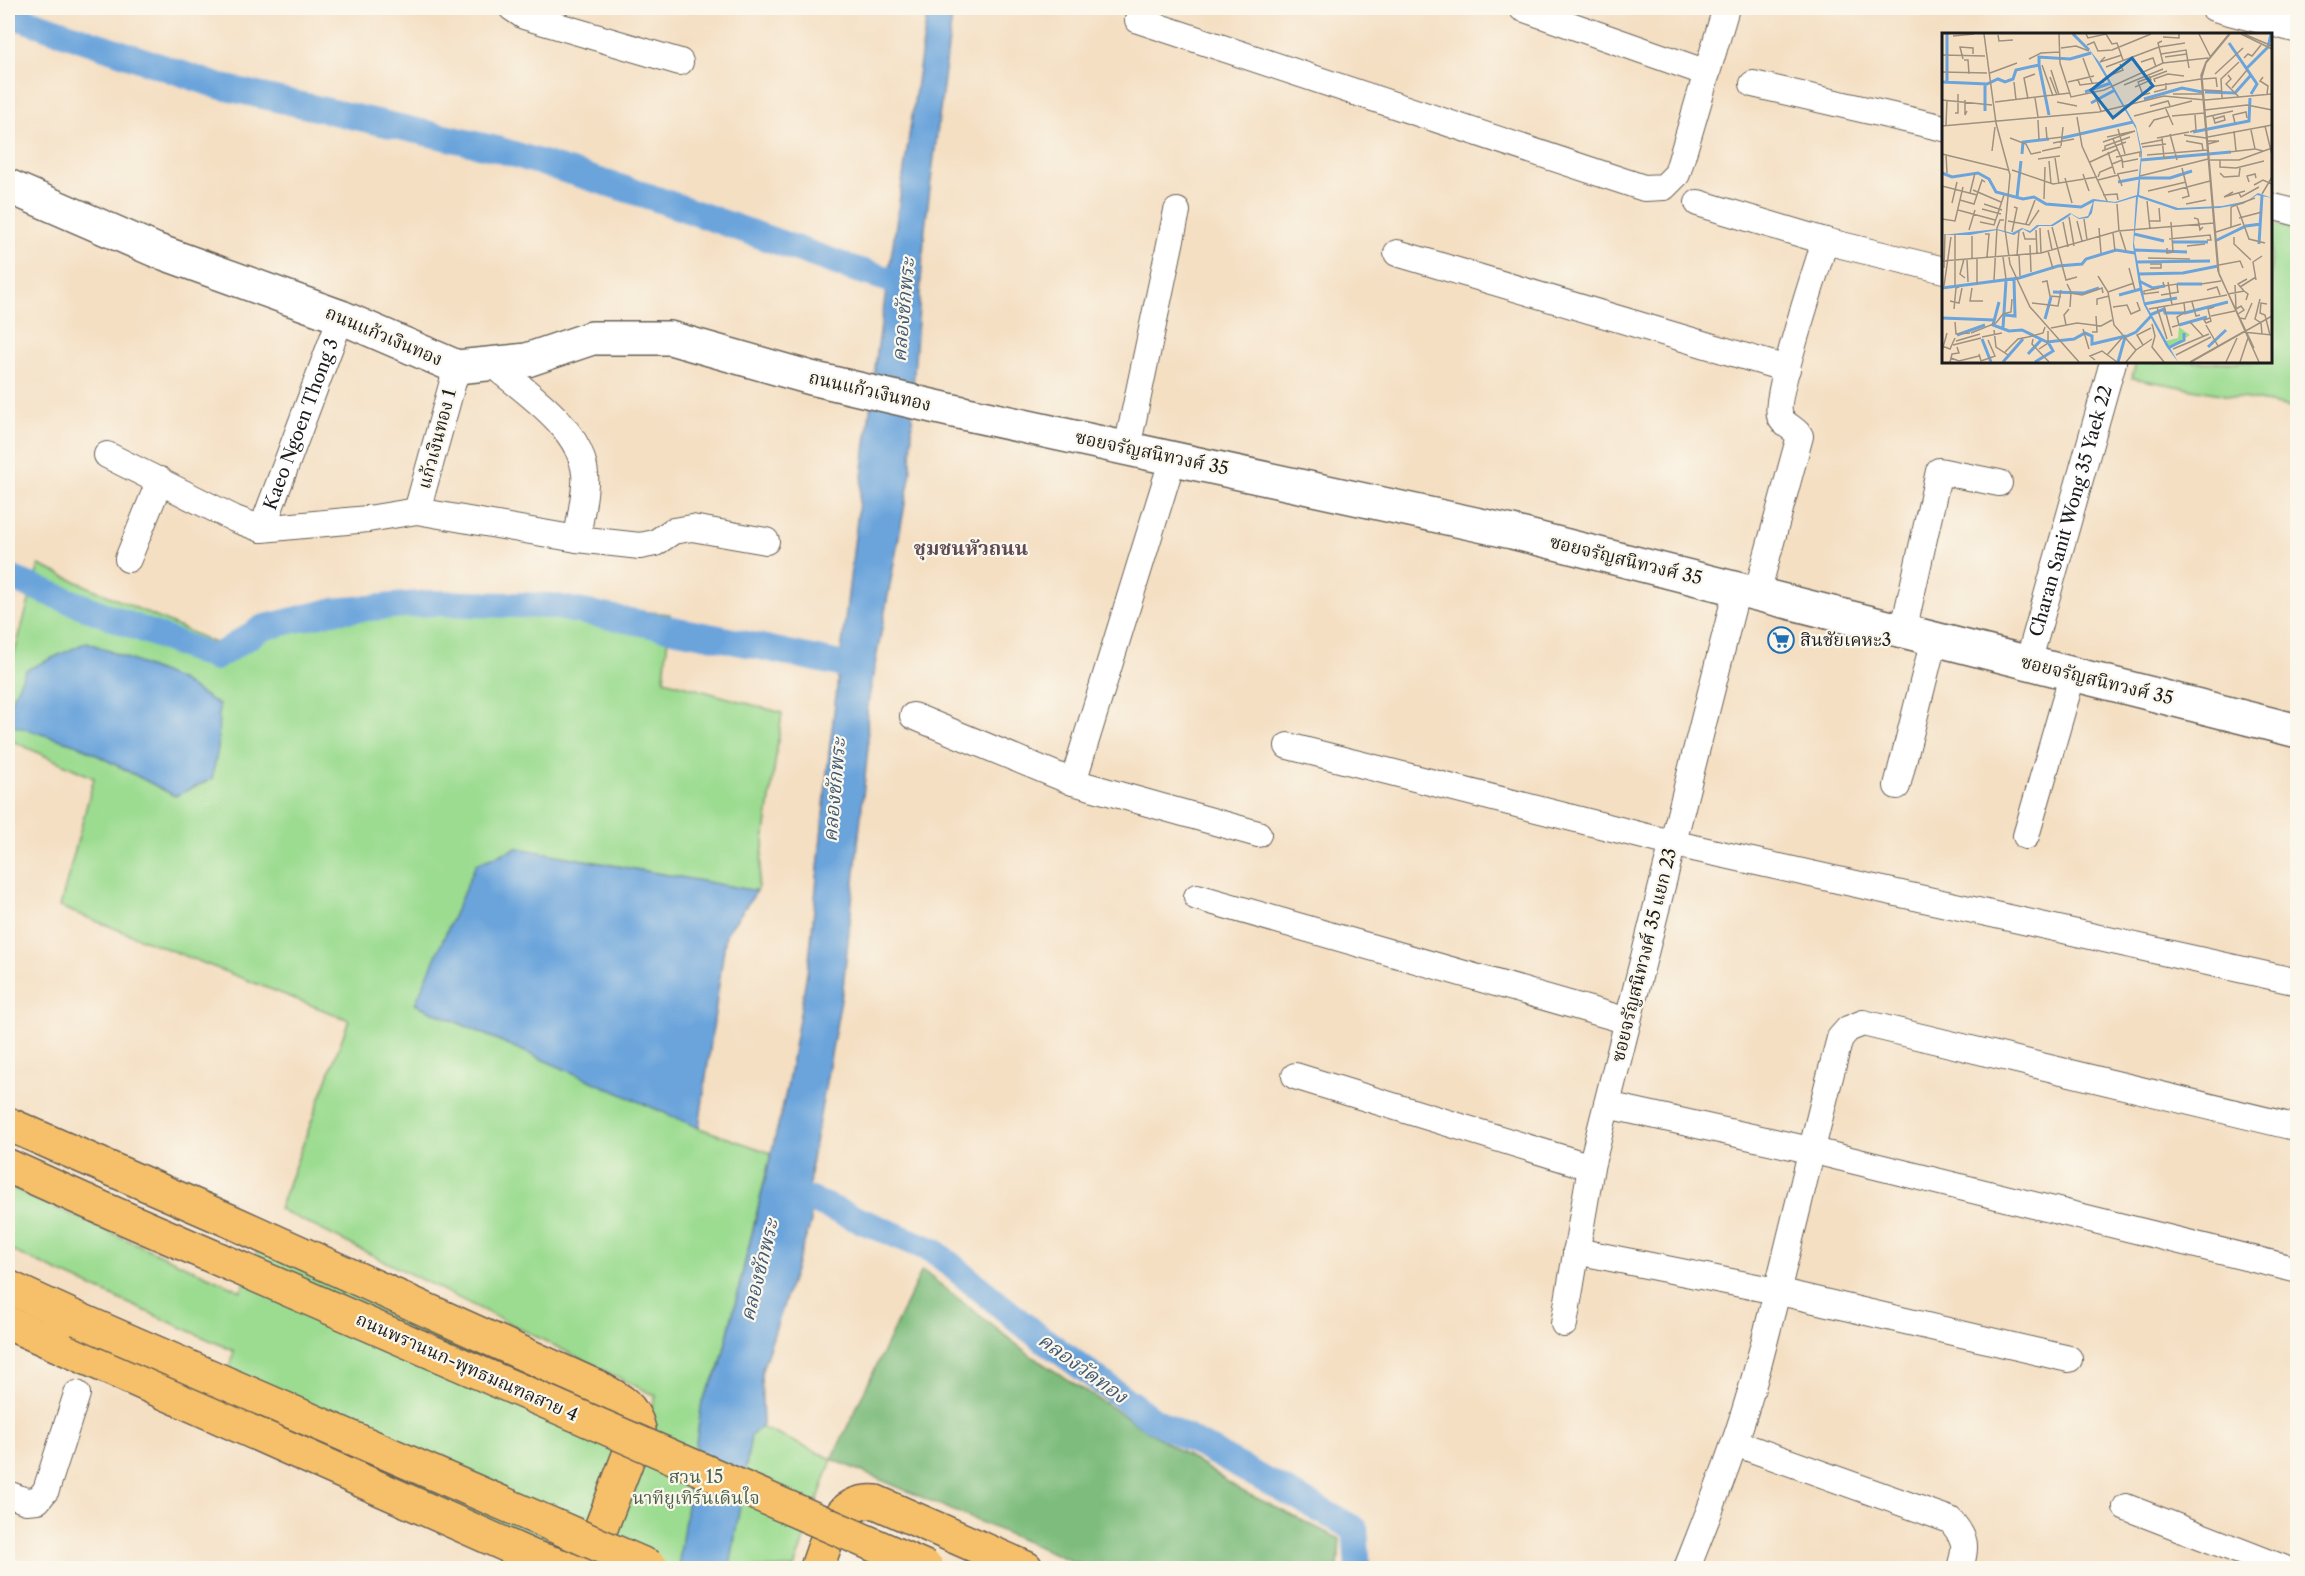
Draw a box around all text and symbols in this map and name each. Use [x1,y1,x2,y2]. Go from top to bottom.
inset map [1942,33,2272,363]
water label: คลองชักพระ [887,255,920,363]
street label: ถนนแก้วเงินทอง [322,301,446,371]
street label: Kaeo Ngoen Thong 3 [259,335,343,513]
street label: ถนนแก้วเงินทอง [807,366,933,416]
street label: Charan Sanit Wong 35 Yaek 22 [2025,383,2117,639]
street label: แก้วเงินทอง 1 [413,386,461,491]
street label: ซอยจรัญสนิทวงศ์ 35 [1073,426,1231,480]
street label: ซอยจรัญสนิทวงศ์ 35 [1548,530,1704,590]
district label: ชุมชนหัวถนน [914,536,1028,561]
supermarket icon: สินชัยเคหะ3 [1766,625,1796,655]
place label: สินชัยเคหะ3 [1800,629,1891,651]
street label: ซอยจรัญสนิทวงศ์ 35 [2019,650,2175,710]
water label: คลองชักพระ [818,735,851,843]
street label: ซอยจรัญสนิทวงศ์ 35 แยก 23 [1607,846,1681,1064]
water label: คลองชักพระ [735,1214,784,1323]
street label: ถนนพรานนก-พุทธมณฑลสาย 4 [352,1308,581,1427]
water label: คลองวัดทอง [1034,1328,1133,1409]
park label: สวน 15 นาทียูเทิร์นเดินใจ [632,1466,760,1509]

